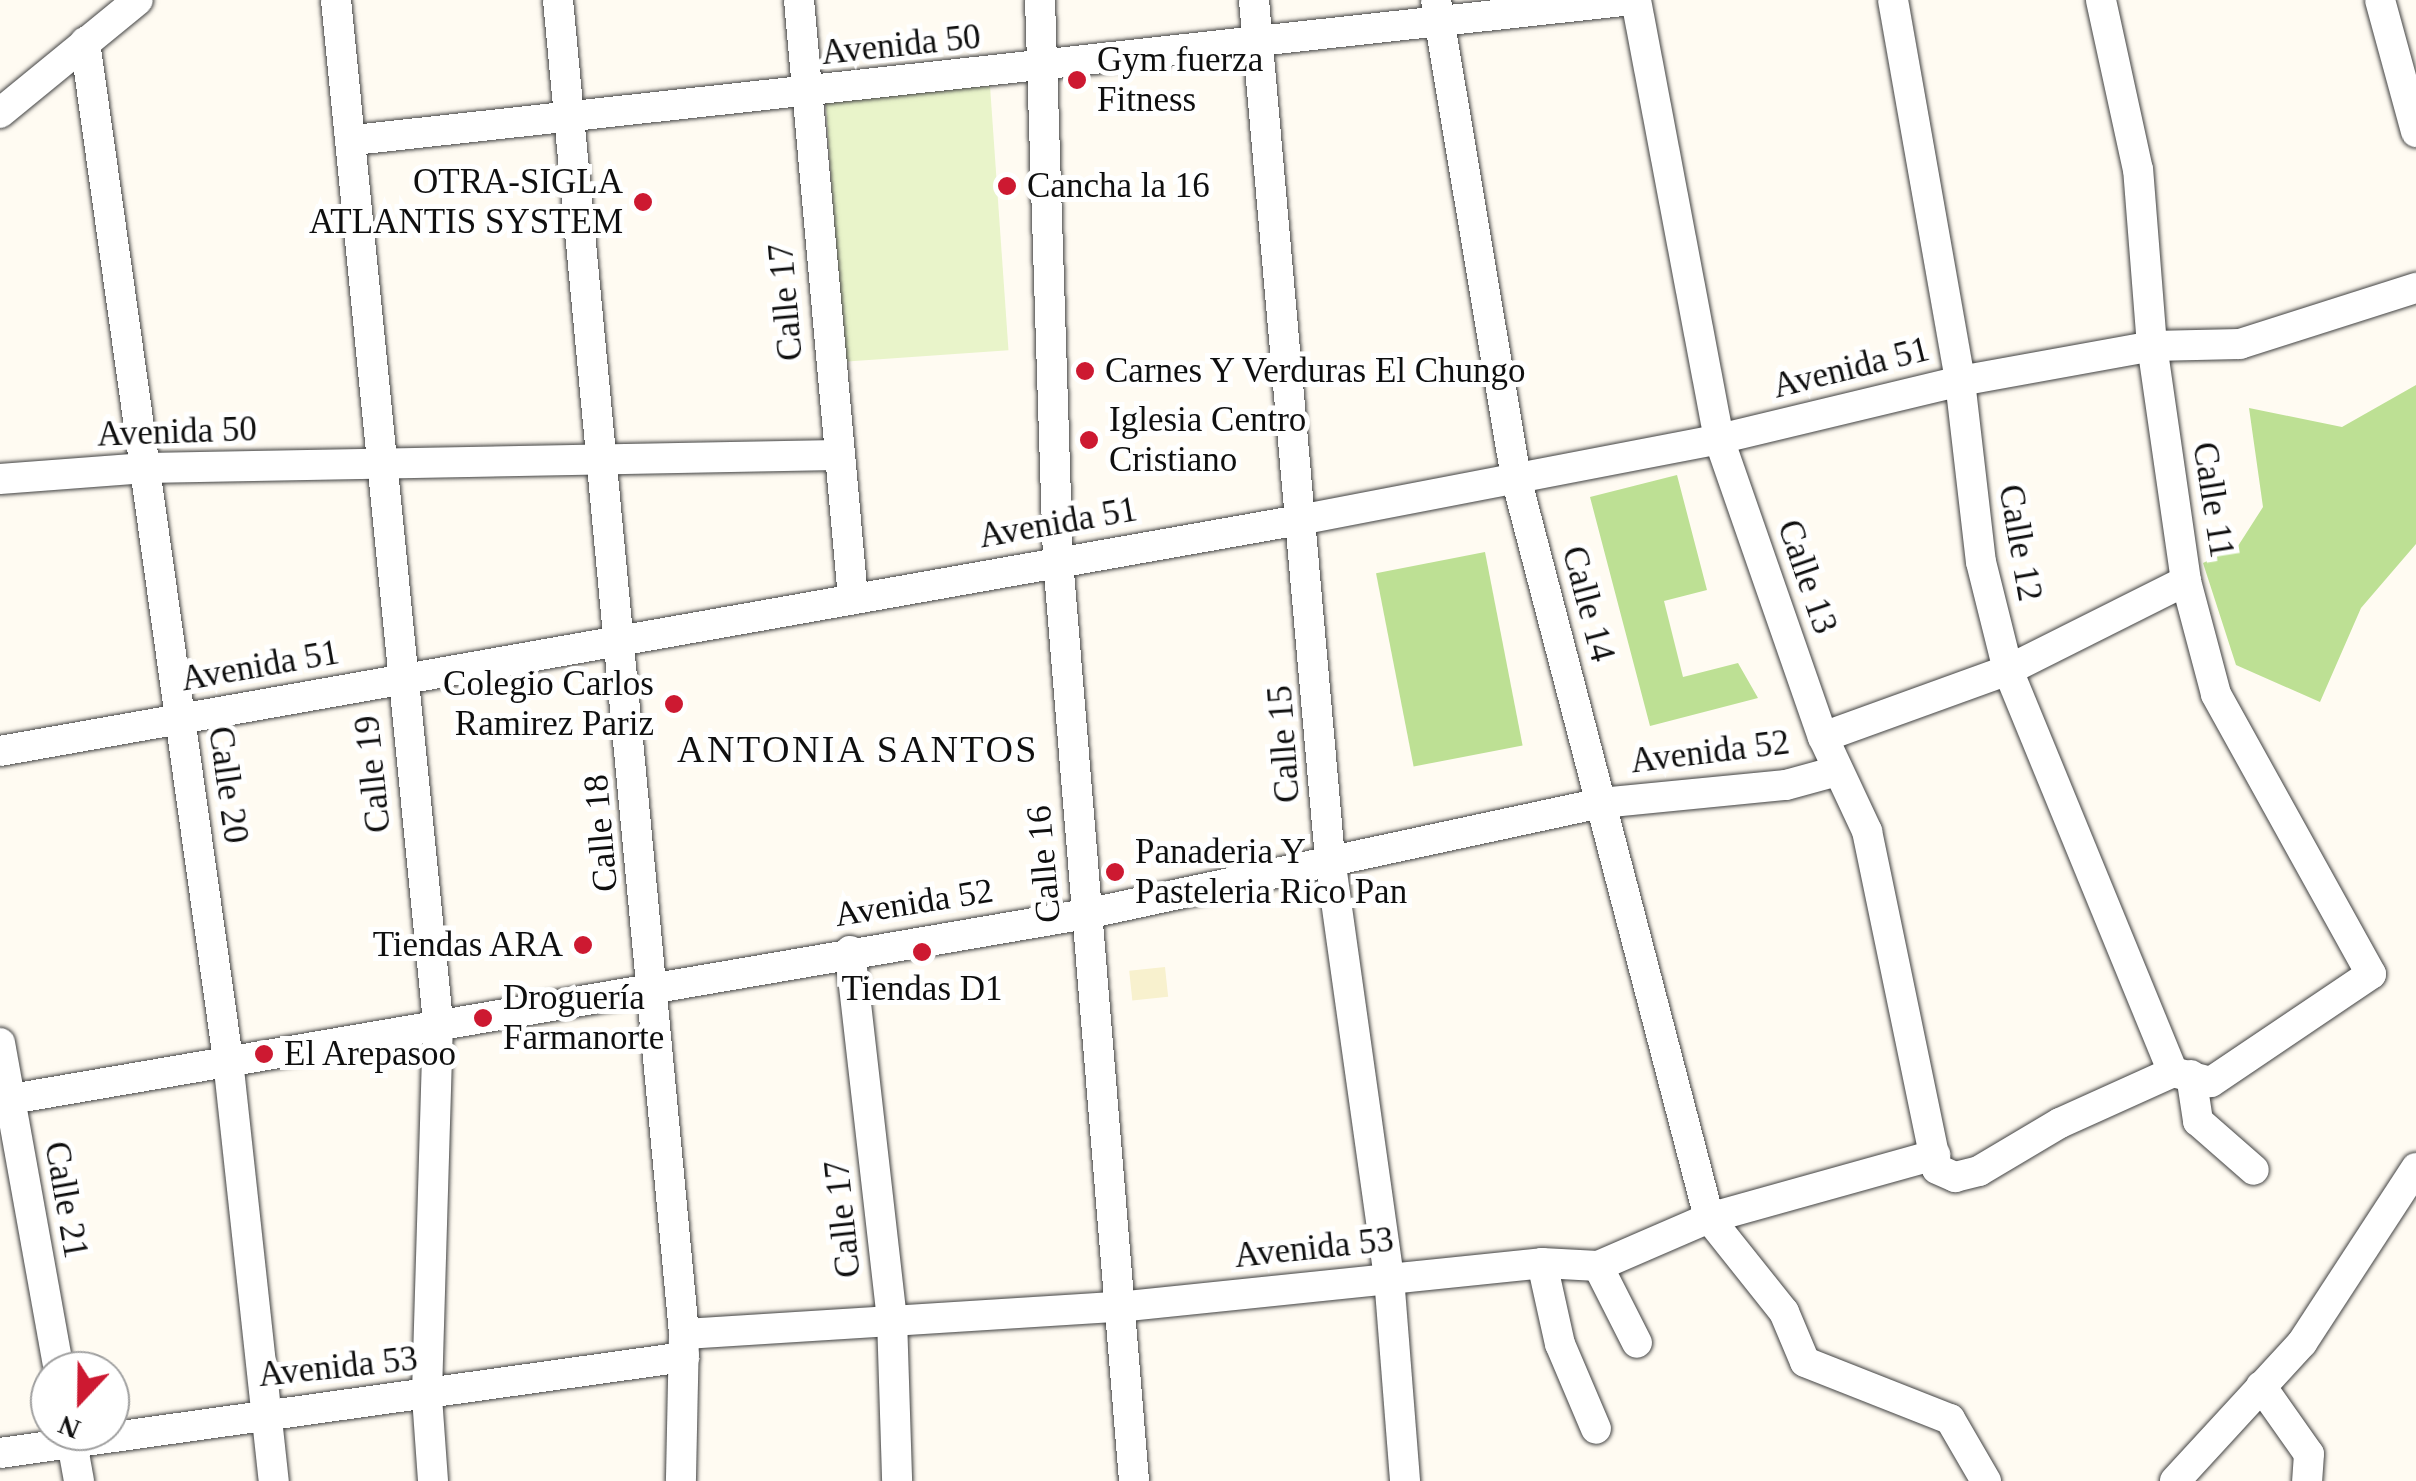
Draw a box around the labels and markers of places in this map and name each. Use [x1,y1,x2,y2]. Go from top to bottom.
place label: Gym fuerza Fitness [1097,39,1284,121]
marker: Gym fuerza Fitness [1066,69,1088,91]
place label: OTRA-SIGLA ATLANTIS SYSTEM [330,161,623,243]
place label: Cancha la 16 [1027,165,1235,207]
marker: Cancha la 16 [996,175,1018,197]
marker: OTRA-SIGLA ATLANTIS SYSTEM [632,191,654,213]
place label: Carnes Y Verduras El Chungo [1105,350,1579,392]
marker: Carnes Y Verduras El Chungo [1074,360,1096,382]
place label: Iglesia Centro Cristiano [1109,399,1336,481]
marker: Iglesia Centro Cristiano [1078,429,1100,451]
place label: Colegio Carlos Ramirez Pariz [420,663,654,745]
marker: Colegio Carlos Ramirez Pariz [663,693,685,715]
place label: Panaderia Y Pasteleria Rico Pan [1135,831,1445,913]
marker: Panaderia Y Pasteleria Rico Pan [1104,861,1126,883]
place label: Tiendas ARA [362,924,563,966]
marker: Tiendas ARA [572,934,594,956]
marker: Tiendas D1 [911,941,933,963]
place label: Tiendas D1 [832,968,1012,1010]
place label: Droguería Farmanorte [503,977,695,1059]
marker: Droguería Farmanorte [472,1007,494,1029]
place label: El Arepasoo [284,1033,476,1075]
marker: El Arepasoo [253,1043,275,1065]

